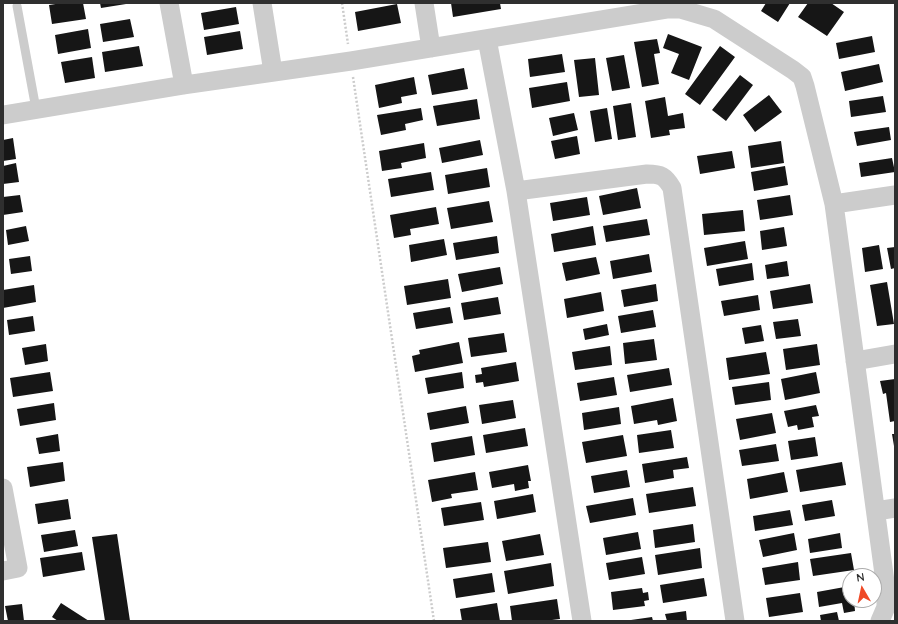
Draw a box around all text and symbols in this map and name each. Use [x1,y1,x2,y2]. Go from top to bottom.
north arrow [842,568,882,608]
text: N [855,570,865,585]

